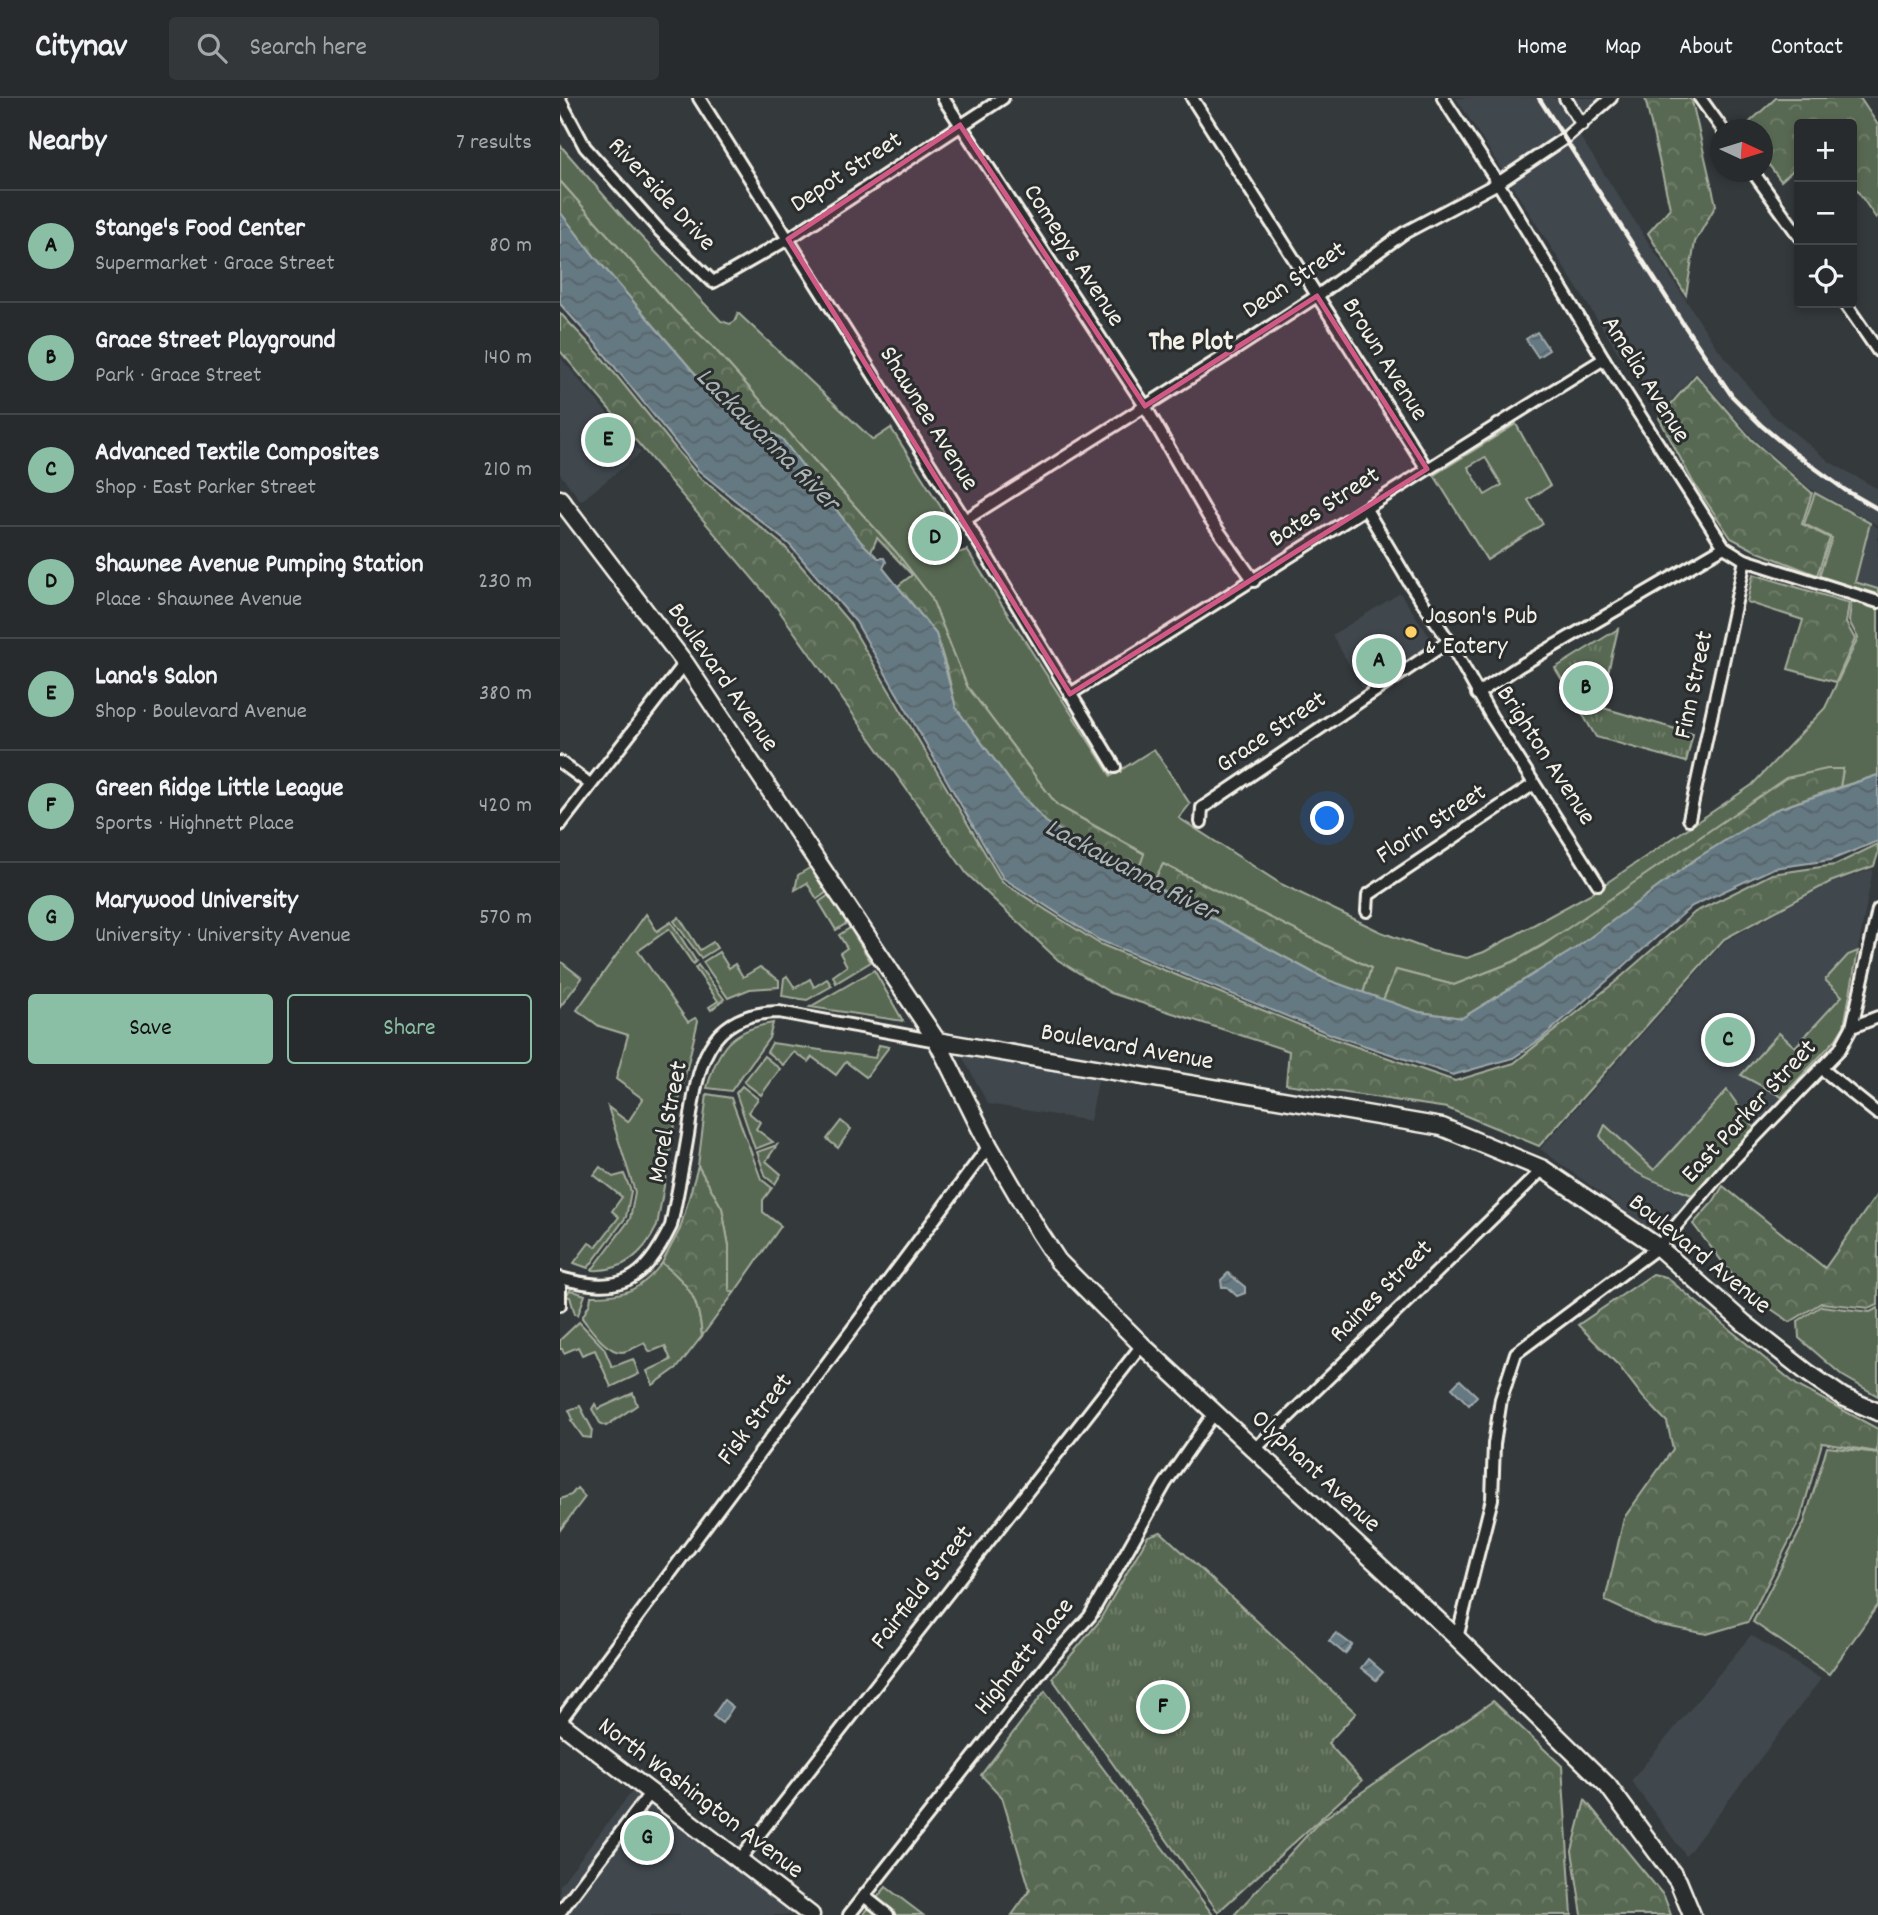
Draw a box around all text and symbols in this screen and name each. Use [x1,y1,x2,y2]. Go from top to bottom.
search box [169,17,659,80]
text: Citynav [35,25,127,72]
icon: search [193,29,231,67]
text: Search here [249,30,367,67]
text: Home [1517,31,1567,65]
text: Map [1605,31,1641,65]
text: About [1679,31,1733,65]
text: Contact [1771,31,1843,65]
north arrow [1710,119,1773,182]
map controls [1794,119,1857,308]
button: + [1794,119,1857,182]
text: Nearby [28,122,106,165]
street label: Depot Street [784,123,911,223]
text: 7 results [456,127,532,160]
street label: Riverside Drive [598,129,724,261]
street label: Comegys Avenue [1013,177,1133,335]
button: − [1794,182,1857,245]
text: Stange's Food Center [95,211,305,248]
text: A [45,230,57,263]
text: 80 m [489,230,532,263]
street label: Dean Street [1236,232,1355,329]
button: locate [1794,245,1857,308]
text: Supermarket · Grace Street [95,248,335,281]
street label: Brown Avenue [1331,291,1437,429]
street label: Amelia Avenue [1591,309,1699,451]
text: Grace Street Playground [95,323,336,360]
district label: The Plot [1149,324,1234,364]
street label: Shawnee Avenue [869,340,987,498]
text: B [46,342,56,375]
text: 140 m [484,342,532,375]
text: Park · Grace Street [95,360,261,393]
water label: Lackawanna River [685,360,850,525]
pin: E [585,414,631,466]
text: Advanced Textile Composites [95,435,379,472]
text: C [45,454,57,487]
text: 210 m [483,454,532,487]
street label: Bates Street [1262,458,1388,558]
text: Shop · East Parker Street [95,472,316,505]
pin: D [912,512,958,564]
text: Shawnee Avenue Pumping Station [95,547,423,584]
text: D [45,566,57,599]
text: 230 m [478,566,532,599]
text: Place · Shawnee Avenue [95,584,302,617]
street label: Boulevard Avenue [657,596,787,760]
place label: Jason's Pub & Eatery [1425,599,1537,666]
marker: Jason's Pub & Eatery [1403,624,1419,640]
street label: Finn Street [1666,627,1725,742]
pin: A [1356,635,1402,687]
text: Lana's Salon [95,659,218,696]
pin: B [1563,662,1609,714]
text: E [46,678,56,711]
text: 380 m [479,678,532,711]
street label: Brighton Avenue [1488,680,1602,832]
street label: Grace Street [1209,682,1335,784]
text: Shop · Boulevard Avenue [95,696,307,729]
text: Green Ridge Little League [95,771,343,808]
street label: Florin Street [1370,775,1495,875]
text: F [46,790,56,823]
text: 420 m [479,790,532,823]
your location [1310,801,1344,835]
text: Sports · Highnett Place [95,808,294,841]
water label: Lackawanna River [1037,810,1227,936]
text: Marywood University [95,883,298,920]
text: G [45,902,57,935]
text: 570 m [479,902,532,935]
text: University · University Avenue [95,920,351,953]
button: Save [28,994,273,1064]
button: Share [287,994,532,1064]
pin: C [1705,1014,1751,1066]
street label: Boulevard Avenue [1038,1015,1216,1081]
street label: East Parker Street [1673,1031,1827,1192]
street label: Morel Street [639,1058,699,1186]
street label: Boulevard Avenue [1619,1186,1779,1324]
street label: Raines Street [1322,1232,1442,1352]
street label: Fisk Street [709,1366,803,1474]
street label: Olyphant Avenue [1242,1402,1388,1542]
street label: Fairfield Street [863,1518,984,1658]
street label: Highnett Place [966,1590,1084,1724]
pin: F [1140,1681,1186,1733]
street label: North Washington Avenue [589,1709,811,1889]
pin: G [624,1812,670,1864]

